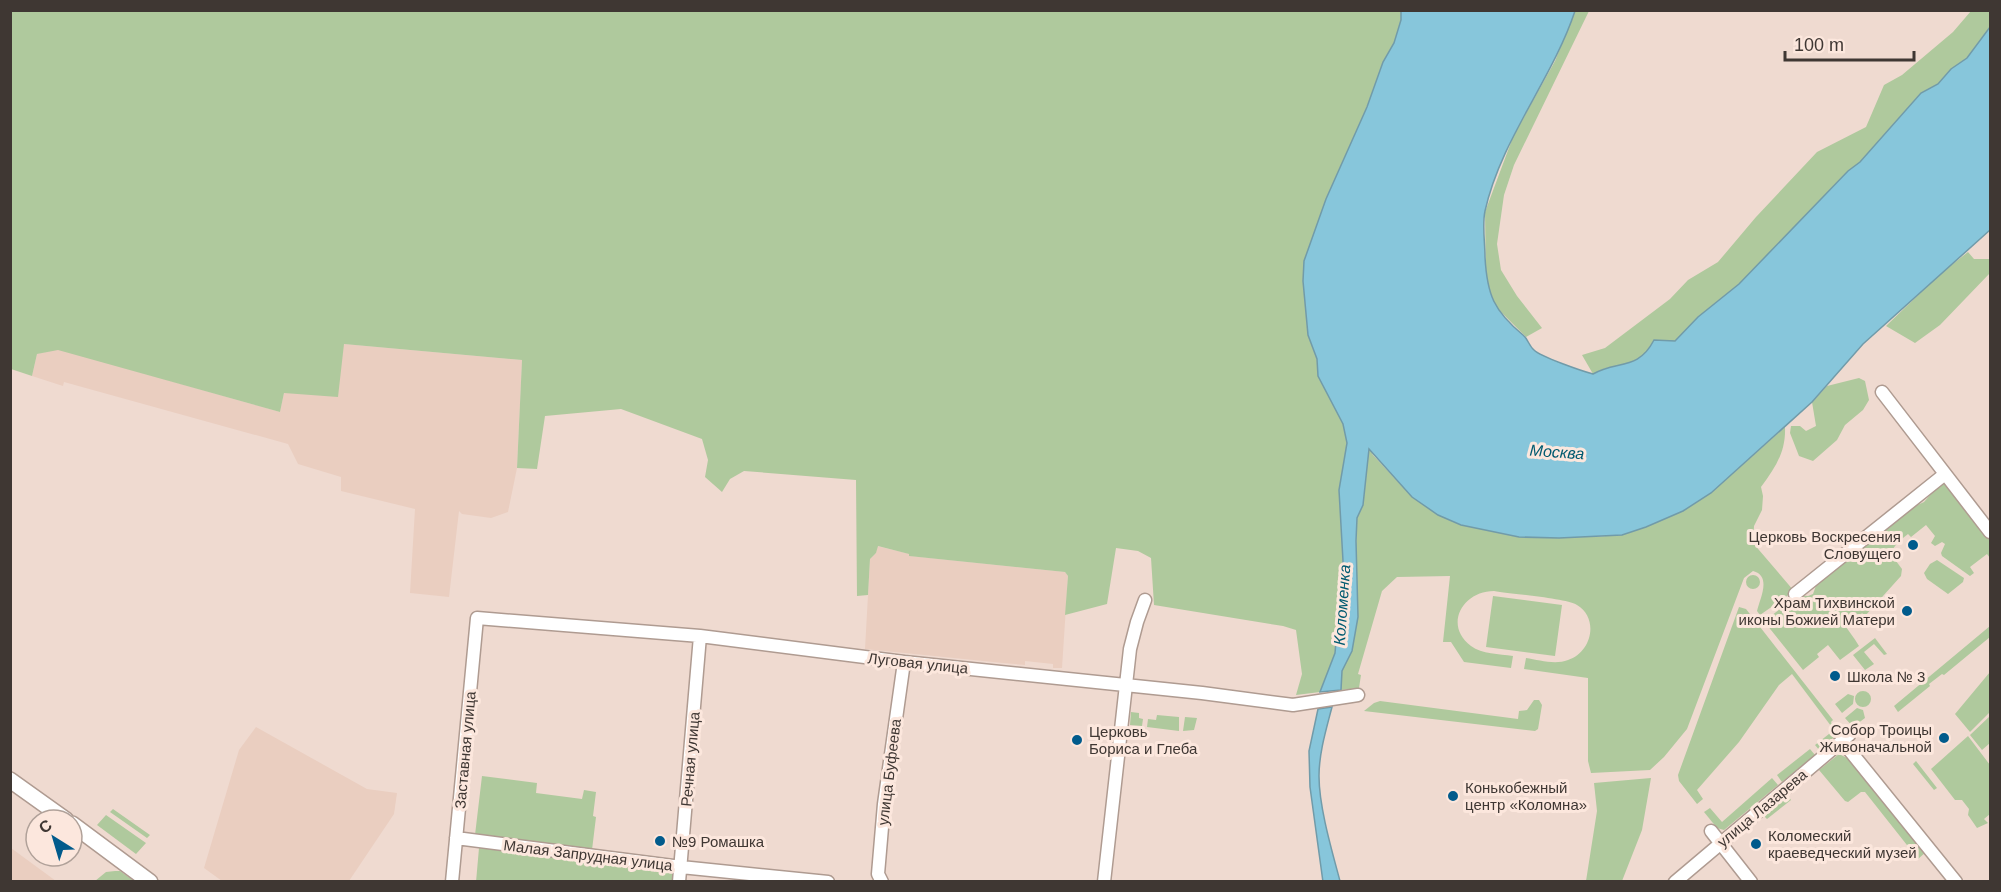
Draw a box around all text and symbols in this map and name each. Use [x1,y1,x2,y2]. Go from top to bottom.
scale bar [1785,24,1914,62]
text: 100 m [1794,35,1844,55]
water label: Москва [1529,442,1585,462]
place label: Церковь Воскресения Словущего [1748,528,1901,562]
marker: Церковь Воскресения Словущего [1906,538,1920,552]
water label: Коломенка [1331,564,1353,646]
place label: Храм Тихвинской иконы Божией Матери [1739,594,1895,628]
marker: Храм Тихвинской иконы Божией Матери [1900,604,1914,618]
street label: Луговая улица [867,649,970,677]
place label: Школа № 3 [1847,668,1925,685]
marker: Школа № 3 [1828,669,1842,683]
street label: Заставная улица [451,690,479,810]
street label: Речная улица [677,710,703,807]
street label: улица Буфеева [874,717,904,826]
place label: Собор Троицы Живоначальной [1820,721,1932,755]
place label: Церковь Бориса и Глеба [1089,723,1198,757]
marker: Собор Троицы Живоначальной [1937,731,1951,745]
marker: Церковь Бориса и Глеба [1070,733,1084,747]
street label: улица Лазарева [1714,765,1811,850]
place label: Конькобежный центр «Коломна» [1465,779,1587,813]
marker: Конькобежный центр «Коломна» [1446,789,1460,803]
north arrow [24,808,84,868]
text: С [36,816,55,837]
place label: Коломеский краеведческий музей [1768,827,1917,861]
place label: №9 Ромашка [672,833,765,850]
marker: №9 Ромашка [653,834,667,848]
street label: Малая Запрудная улица [503,836,674,874]
marker: Коломеский краеведческий музей [1749,837,1763,851]

